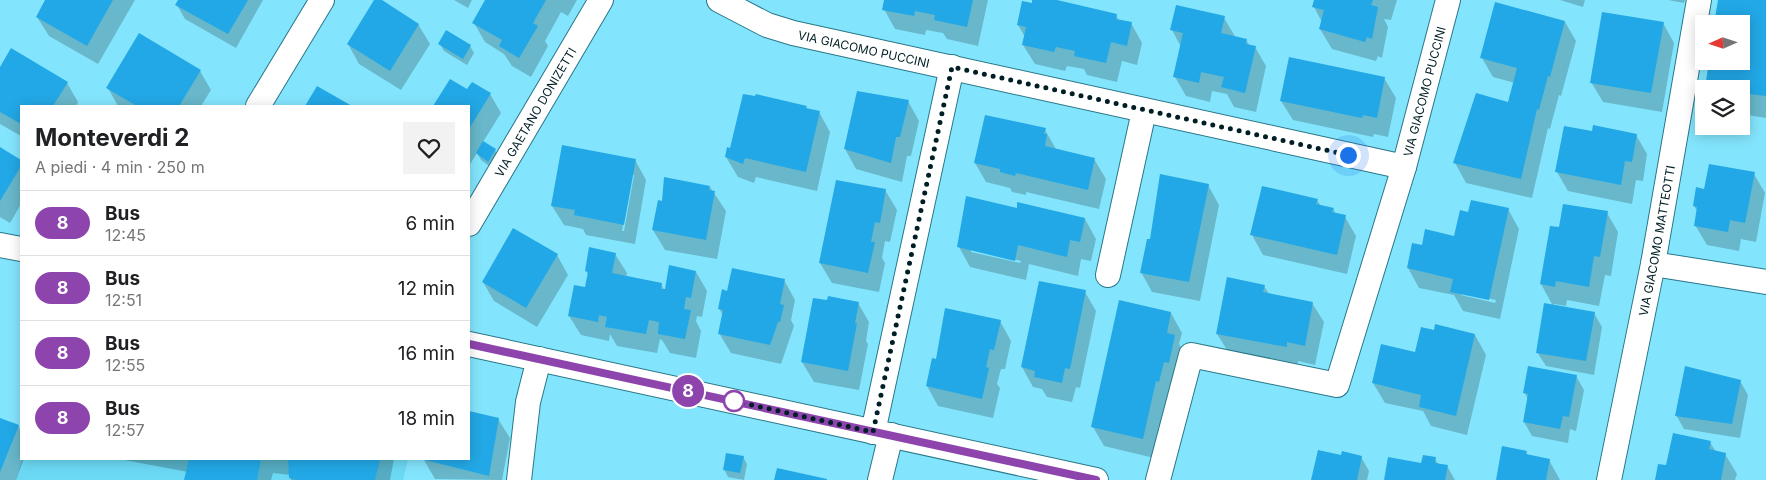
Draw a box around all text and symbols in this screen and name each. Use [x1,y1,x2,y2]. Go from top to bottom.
north arrow [1695,15,1750,70]
map controls [1695,15,1750,135]
street label: VIA GIACOMO PUCCINI [1400,25,1448,158]
street label: VIA GIACOMO PUCCINI [797,27,931,70]
street label: VIA GAETANO DONIZETTI [491,45,579,179]
button: layers [1695,80,1750,135]
button: heart [403,122,455,174]
text: Monteverdi 2 [35,123,189,152]
your location [1336,143,1361,168]
text: A piedi · 4 min · 250 m [35,157,205,177]
street label: VIA GIACOMO MATTEOTTI [1635,164,1678,317]
text: Bus [105,202,140,225]
text: 8 [57,212,68,233]
text: 6 min [405,212,455,235]
text: 12:45 [105,225,146,245]
text: Bus [105,267,140,290]
text: 8 [57,277,68,298]
text: 12 min [398,277,455,300]
text: 12:51 [105,290,142,310]
text: Bus [105,332,140,355]
text: 8 [57,342,68,363]
text: 16 min [398,342,455,365]
text: 12:55 [105,355,145,375]
line badge: 8 [672,375,704,407]
text: 8 [682,380,694,401]
unlabelled marker [723,390,745,412]
text: Bus [105,397,140,420]
text: 8 [57,407,68,428]
text: 18 min [398,407,455,430]
text: 12:57 [105,420,145,440]

